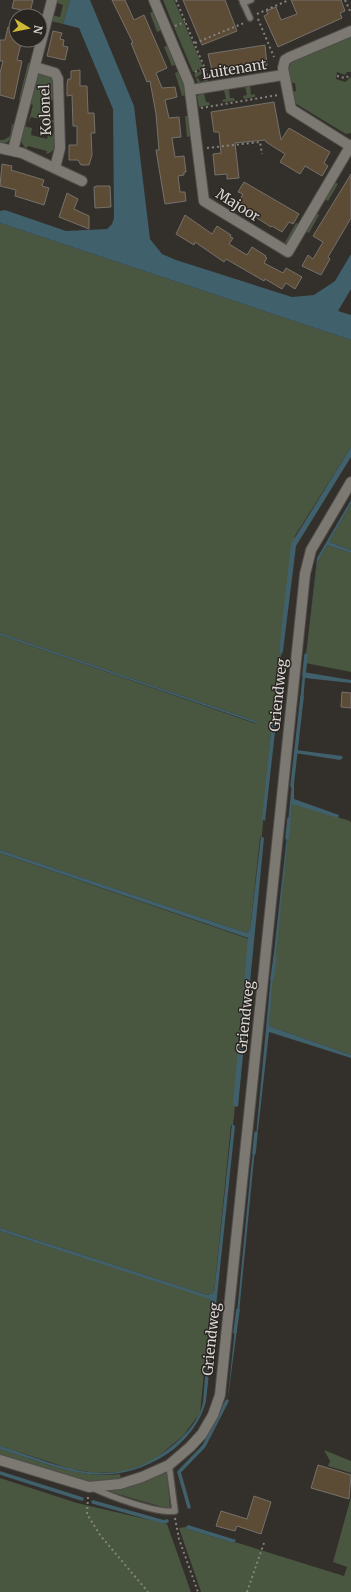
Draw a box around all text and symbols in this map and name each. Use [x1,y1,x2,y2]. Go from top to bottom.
north arrow [8,8,48,48]
text: N [30,24,45,36]
street label: Luitenant [200,55,268,83]
street label: Kolonel [35,83,55,136]
street label: Majoor [213,185,263,225]
street label: Griendweg [265,657,291,732]
street label: Griendweg [232,979,258,1054]
street label: Griendweg [198,1301,224,1376]

